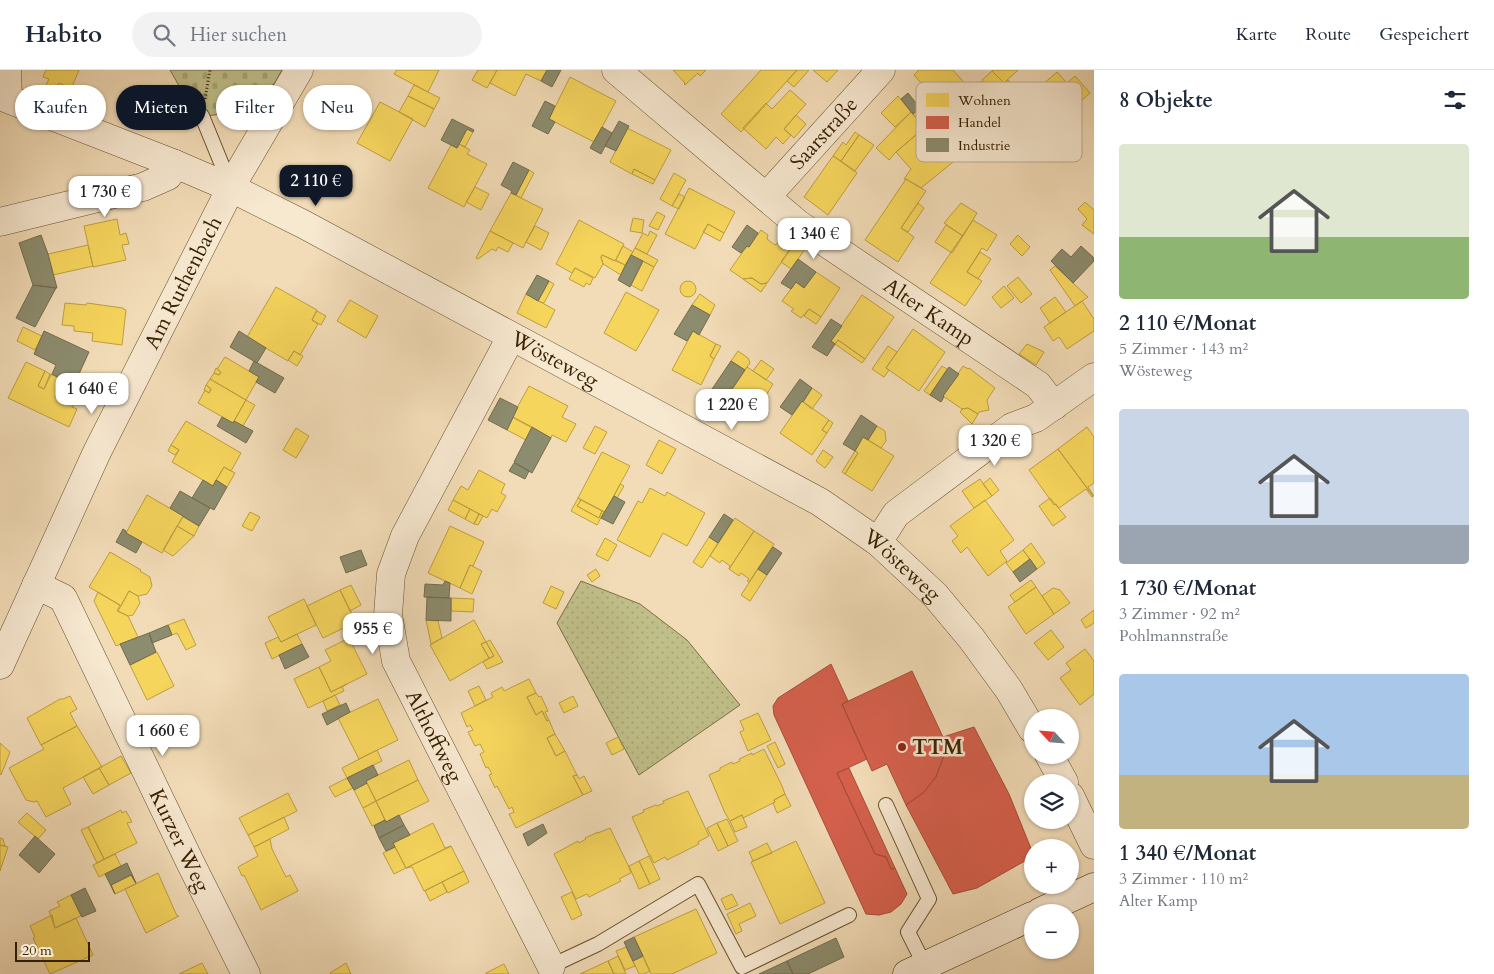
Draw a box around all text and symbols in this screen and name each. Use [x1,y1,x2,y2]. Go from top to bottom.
search box [132,12,482,57]
text: Habito [25,18,102,51]
icon: search [150,21,178,49]
text: Hier suchen [190,22,287,48]
text: Karte [1236,22,1277,47]
text: Route [1305,22,1351,47]
text: Gespeichert [1379,22,1469,47]
legend [916,82,1082,162]
chip: Kaufen [15,85,106,130]
chip: Mieten [116,85,206,130]
chip: Filter [216,85,293,130]
chip: Neu [303,85,372,130]
text: 8 Objekte [1119,86,1213,115]
icon: filters [1441,86,1469,114]
street label: Saarstraße [784,91,865,176]
text: Wohnen [957,91,1011,110]
text: Handel [958,113,1002,132]
text: Industrie [958,136,1010,155]
pin: 2 110 € [270,164,362,207]
text: 2 110 € [291,170,341,192]
pin: 1 730 € [59,176,151,218]
icon: home [1249,176,1339,266]
text: 1 730 € [80,181,130,203]
street label: Am Ruthenbach [138,211,229,354]
pin: 1 340 € [768,218,860,260]
text: 1 340 € [789,223,839,245]
street label: Alter Kamp [878,271,980,353]
text: 2 110 €/Monat [1119,309,1256,338]
street label: Wösteweg [505,324,604,395]
text: 5 Zimmer · 143 m² [1119,338,1248,360]
text: Wösteweg [1119,360,1192,382]
pin: 1 640 € [46,372,138,415]
text: 1 640 € [67,378,117,400]
pin: 1 220 € [686,388,778,431]
text: 1 220 € [707,394,757,416]
pin: 1 320 € [949,424,1041,467]
text: 1 320 € [970,430,1020,452]
icon: home [1249,441,1339,531]
street label: Wösteweg [857,522,947,609]
text: 1 730 €/Monat [1119,574,1256,603]
text: 3 Zimmer · 92 m² [1119,603,1240,625]
pin: 955 € [338,612,408,655]
text: 955 € [354,618,392,640]
text: Pohlmannstraße [1119,625,1229,647]
street label: Althoffweg [398,685,470,788]
icon: home [1249,706,1339,796]
north arrow [1024,709,1079,764]
map controls [1024,709,1079,959]
pin: 1 660 € [117,714,209,757]
text: 1 660 € [138,720,188,742]
place label: TTM [912,733,963,762]
marker: TTM [896,741,908,753]
button: layers [1024,774,1079,829]
street label: Kurzer Weg [142,784,217,897]
button: + [1024,839,1079,894]
text: 1 340 €/Monat [1119,839,1256,868]
text: 3 Zimmer · 110 m² [1119,868,1248,890]
text: Alter Kamp [1119,890,1198,912]
button: − [1024,904,1079,959]
scale bar [15,939,90,962]
text: 20 m [22,941,52,960]

